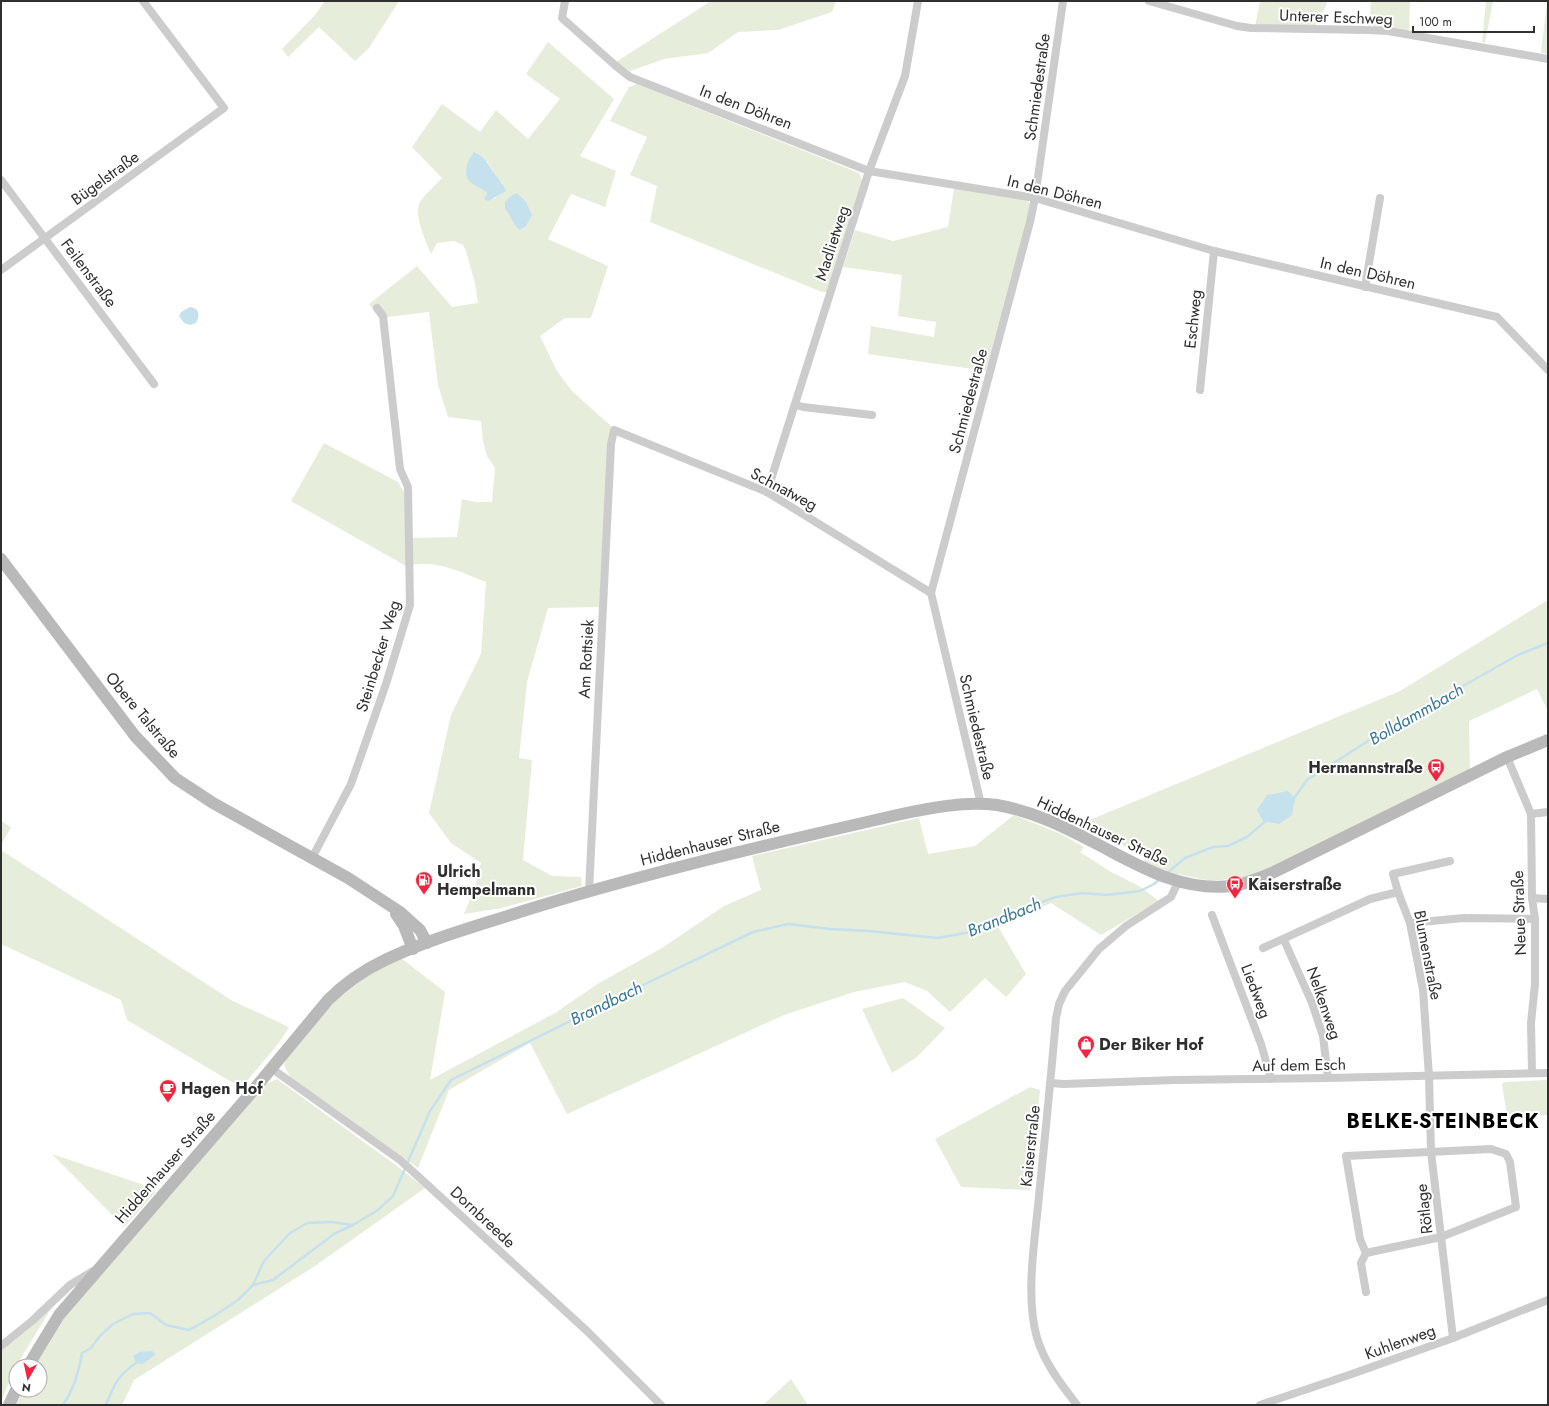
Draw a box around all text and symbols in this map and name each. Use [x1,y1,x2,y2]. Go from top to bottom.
street label: Unterer Eschweg [1279,4,1393,30]
scale bar [1413,8,1534,34]
text: 100 m [1419,13,1452,31]
street label: Schmiedestraße [1018,32,1056,142]
street label: In den Döhren [696,79,796,135]
street label: Bügelstraße [66,145,144,211]
street label: In den Döhren [1005,169,1105,215]
street label: Madlietweg [809,202,855,284]
street label: Feilenstraße [55,234,123,312]
street label: In den Döhren [1318,251,1418,295]
street label: Eschweg [1178,288,1208,350]
street label: Schmiedestraße [943,346,993,456]
street label: Schnatweg [746,462,822,516]
street label: Steinbecker Weg [350,597,406,715]
street label: Am Rottsiek [572,618,600,699]
street label: Obere Talstraße [100,667,186,763]
street label: Schmiedestraße [954,672,1000,782]
water label: Bolldammbach [1364,677,1468,751]
place label: Hermannstraße [1308,756,1423,779]
bus stop icon: Hermannstraße [1426,757,1446,782]
street label: Hiddenhauser Straße [1033,790,1173,872]
street label: Hiddenhauser Straße [638,815,782,871]
place label: Ulrich Hempelmann [437,860,535,901]
fuel station icon: Ulrich Hempelmann [414,870,434,895]
street label: Neue Straße [1506,870,1532,956]
place label: Kaiserstraße [1248,873,1342,896]
bus stop icon: Kaiserstraße [1225,874,1245,899]
water label: Brandbach [963,891,1045,943]
street label: Blumenstraße [1408,908,1448,1002]
street label: Liedweg [1235,960,1277,1022]
street label: Nelkenweg [1301,963,1347,1043]
water label: Brandbach [566,975,646,1031]
place label: Der Biker Hof [1099,1033,1205,1056]
shop icon: Der Biker Hof [1076,1034,1096,1059]
street label: Auf dem Esch [1252,1053,1346,1077]
place label: Hagen Hof [181,1077,264,1100]
cafe icon: Hagen Hof [158,1078,178,1103]
street label: Kaiserstraße [1014,1104,1046,1188]
street label: Hiddenhauser Straße [109,1105,221,1229]
district label: BELKE-STEINBECK [1347,1107,1539,1136]
street label: Dornbreede [445,1181,521,1253]
street label: Rötlage [1410,1183,1438,1235]
street label: Kuhlenweg [1361,1319,1439,1365]
north arrow [8,1358,48,1398]
text: N [21,1379,32,1396]

